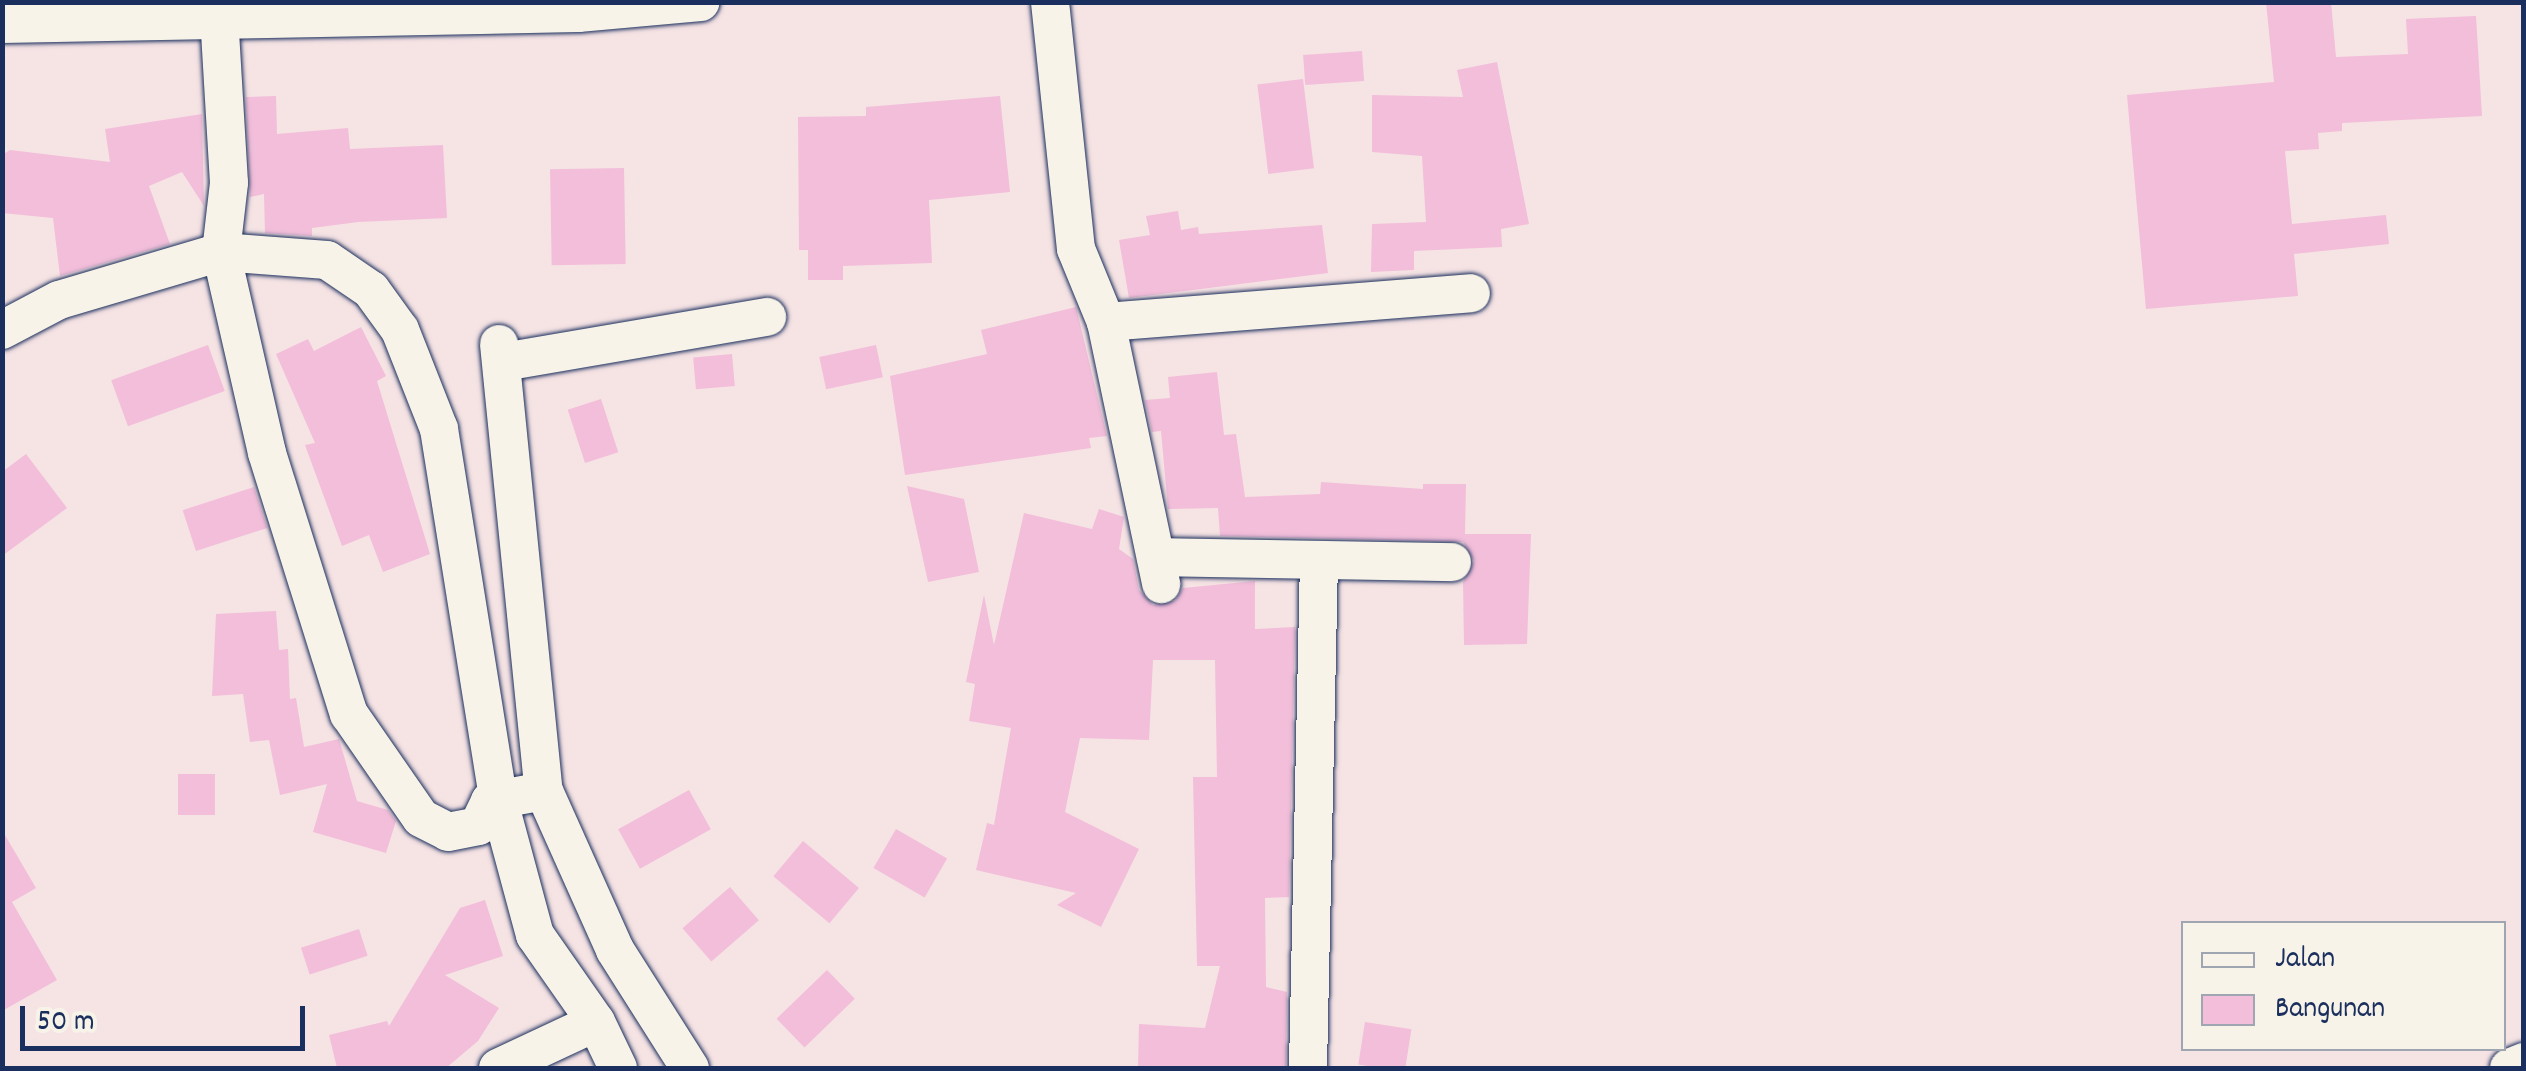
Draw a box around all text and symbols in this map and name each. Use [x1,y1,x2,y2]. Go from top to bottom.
legend [2181,921,2506,1051]
text: Jalan [2275,939,2335,982]
scale bar [25,986,310,1048]
text: Bangunan [2275,989,2385,1032]
text: 50 m [37,1002,95,1045]

